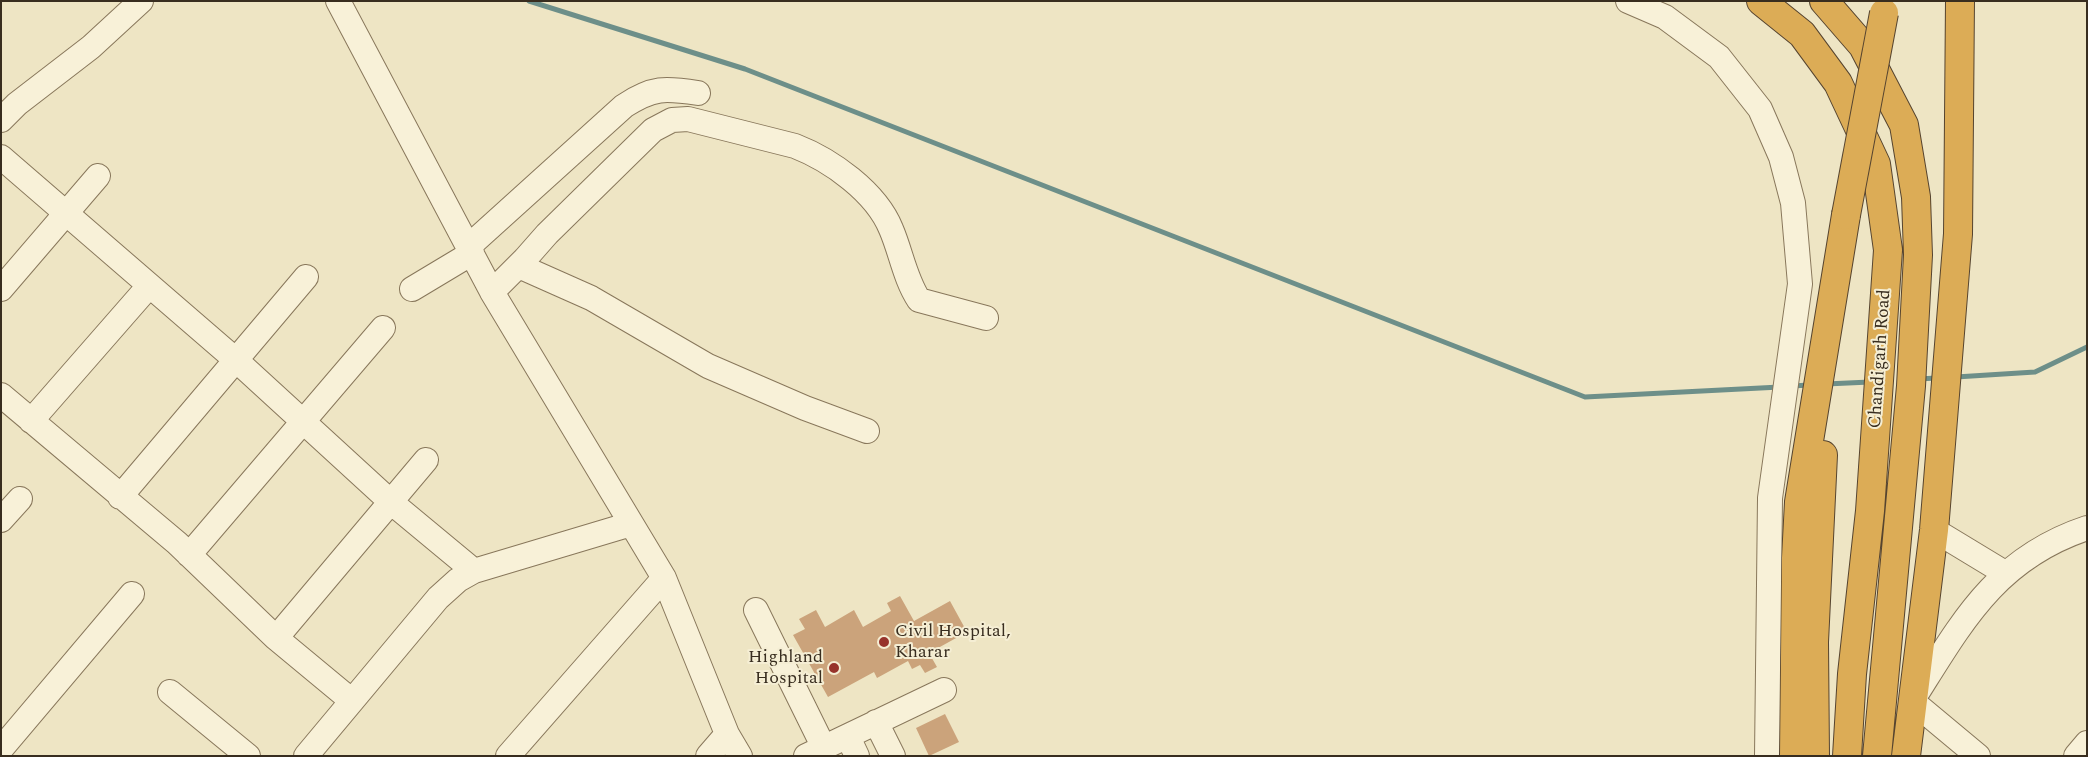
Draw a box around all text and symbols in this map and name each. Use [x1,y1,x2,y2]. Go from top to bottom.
street label: Chandigarh Road [1865,289,1897,429]
place label: Civil Hospital, Kharar [895,621,1011,664]
marker: Civil Hospital, Kharar [877,635,891,649]
place label: Highland Hospital [748,647,823,690]
marker: Highland Hospital [827,661,841,675]

